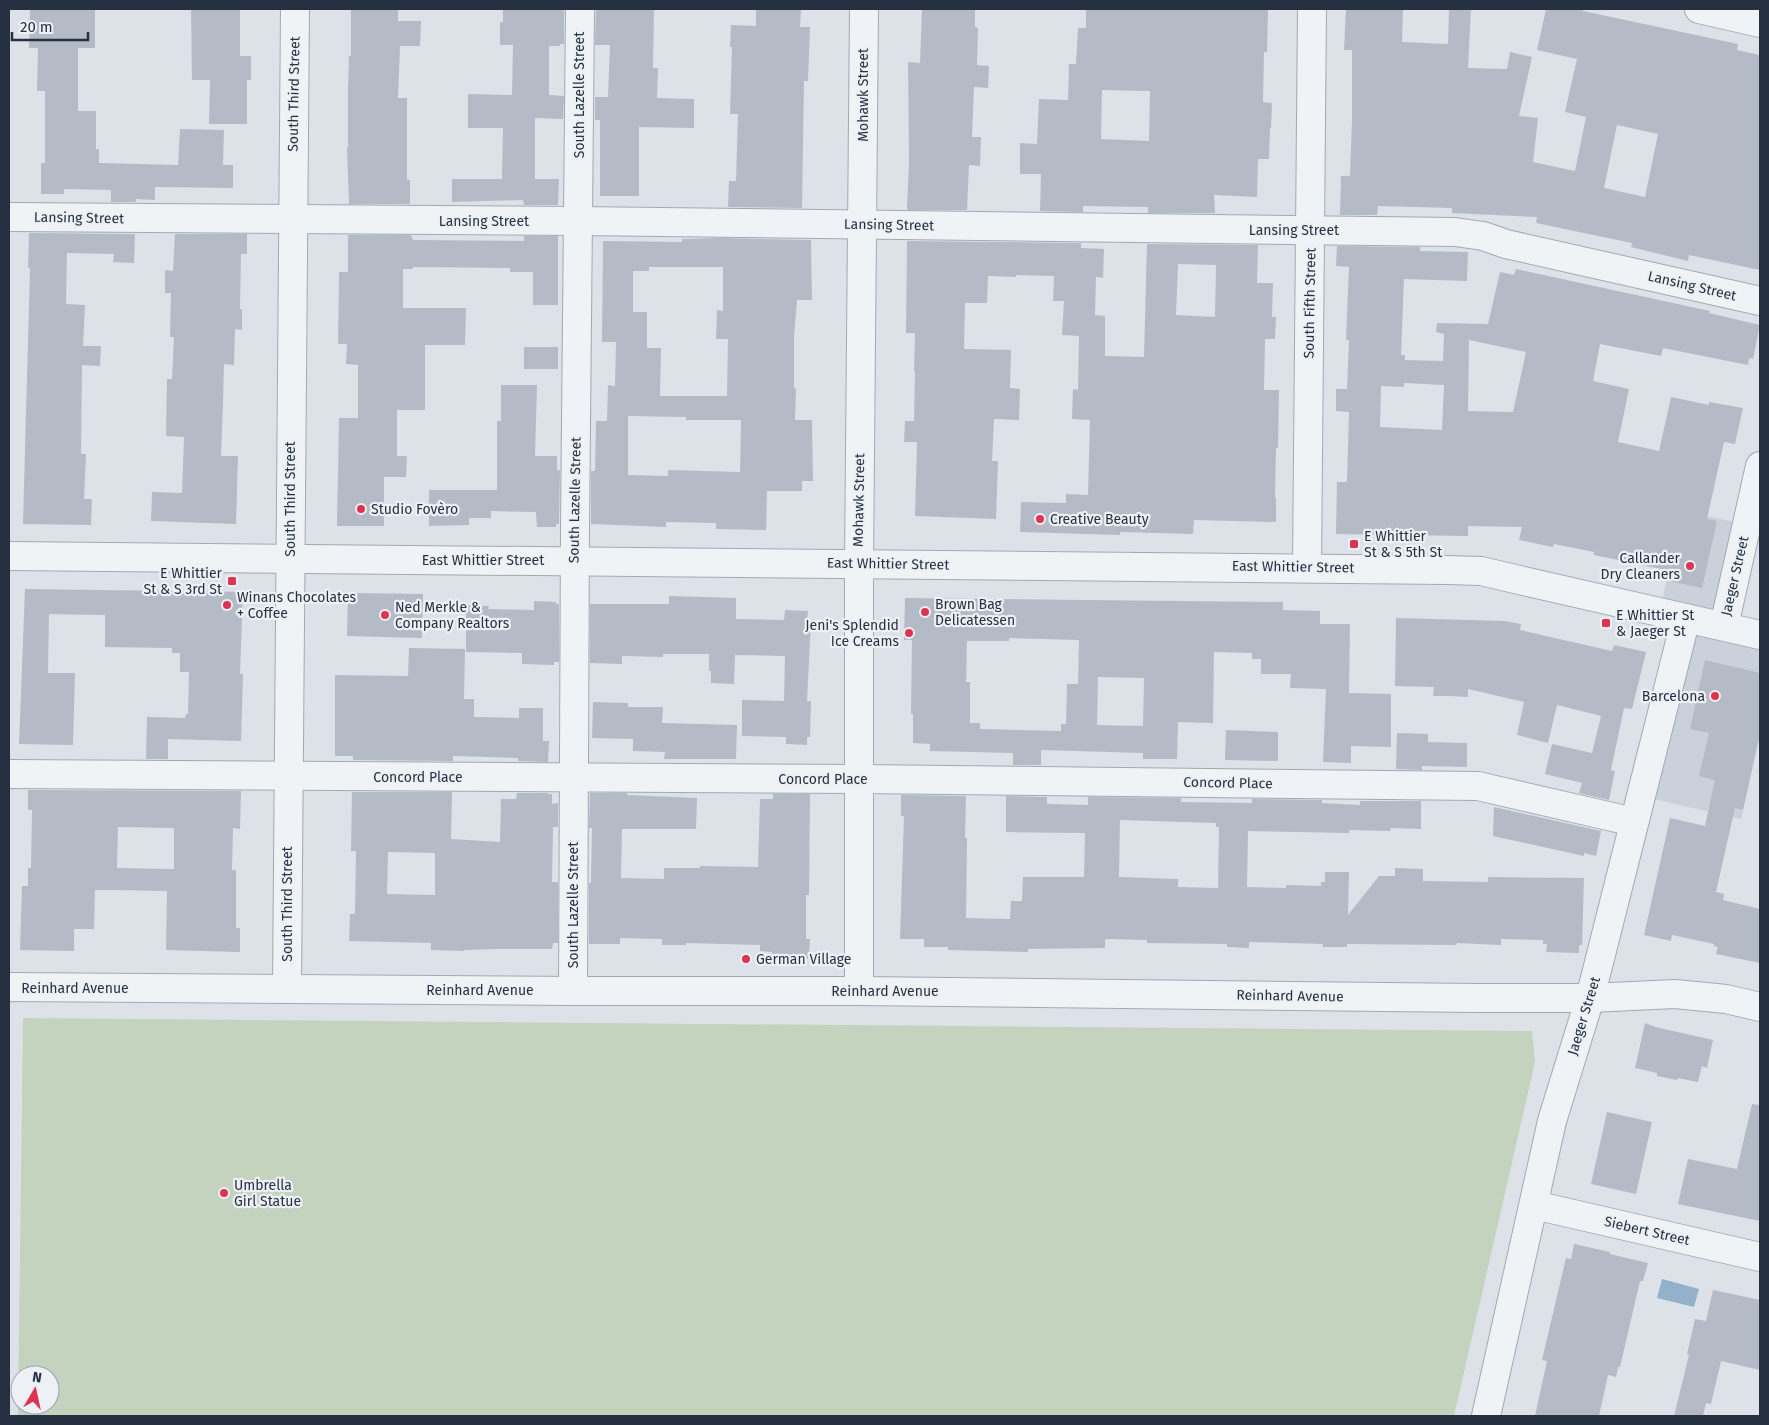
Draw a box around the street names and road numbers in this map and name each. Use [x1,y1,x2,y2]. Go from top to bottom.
street label: South Lazelle Street [571,31,588,158]
street label: South Third Street [284,35,304,152]
street label: Mohawk Street [855,47,872,142]
street label: Lansing Street [34,209,125,227]
street label: Lansing Street [439,213,530,230]
street label: Lansing Street [844,216,935,234]
street label: Lansing Street [1249,222,1340,239]
street label: South Fifth Street [1301,246,1319,359]
street label: Lansing Street [1646,268,1739,305]
street label: South Lazelle Street [565,436,585,563]
street label: South Third Street [282,440,299,557]
street label: Mohawk Street [850,452,868,547]
street label: Jaeger Street [1718,534,1753,618]
street label: East Whittier Street [422,552,545,569]
street label: East Whittier Street [827,554,950,574]
street label: East Whittier Street [1232,557,1355,577]
street label: Concord Place [373,769,463,786]
street label: Concord Place [778,771,868,788]
street label: Concord Place [1183,774,1273,792]
street label: South Lazelle Street [565,841,582,968]
street label: South Third Street [279,845,296,962]
street label: Jaeger Street [1564,974,1604,1057]
street label: Reinhard Avenue [21,980,129,997]
street label: Reinhard Avenue [426,982,534,999]
street label: Reinhard Avenue [831,983,939,1000]
street label: Reinhard Avenue [1236,987,1344,1005]
street label: Siebert Street [1603,1213,1692,1249]

